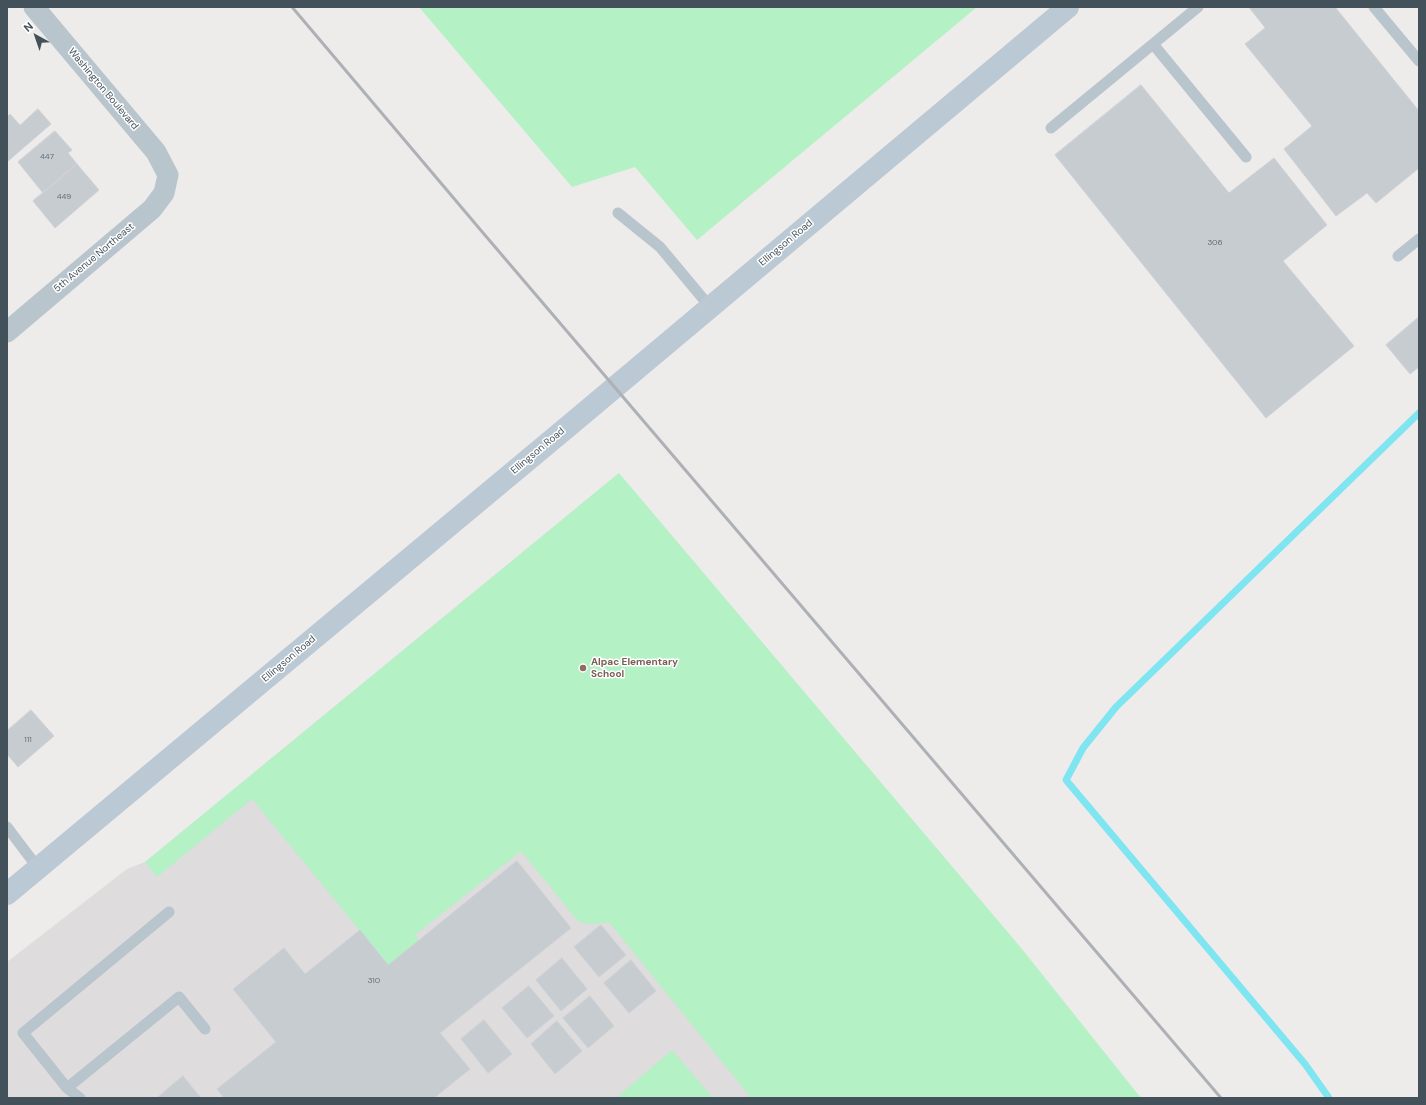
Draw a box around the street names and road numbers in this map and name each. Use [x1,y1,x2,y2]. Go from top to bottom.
street label: Washington Boulevard [65,46,141,132]
street label: Ellingson Road [757,217,815,269]
street label: 5th Avenue Northeast [51,221,137,295]
street label: Ellingson Road [509,425,567,477]
street label: Ellingson Road [260,633,318,685]

